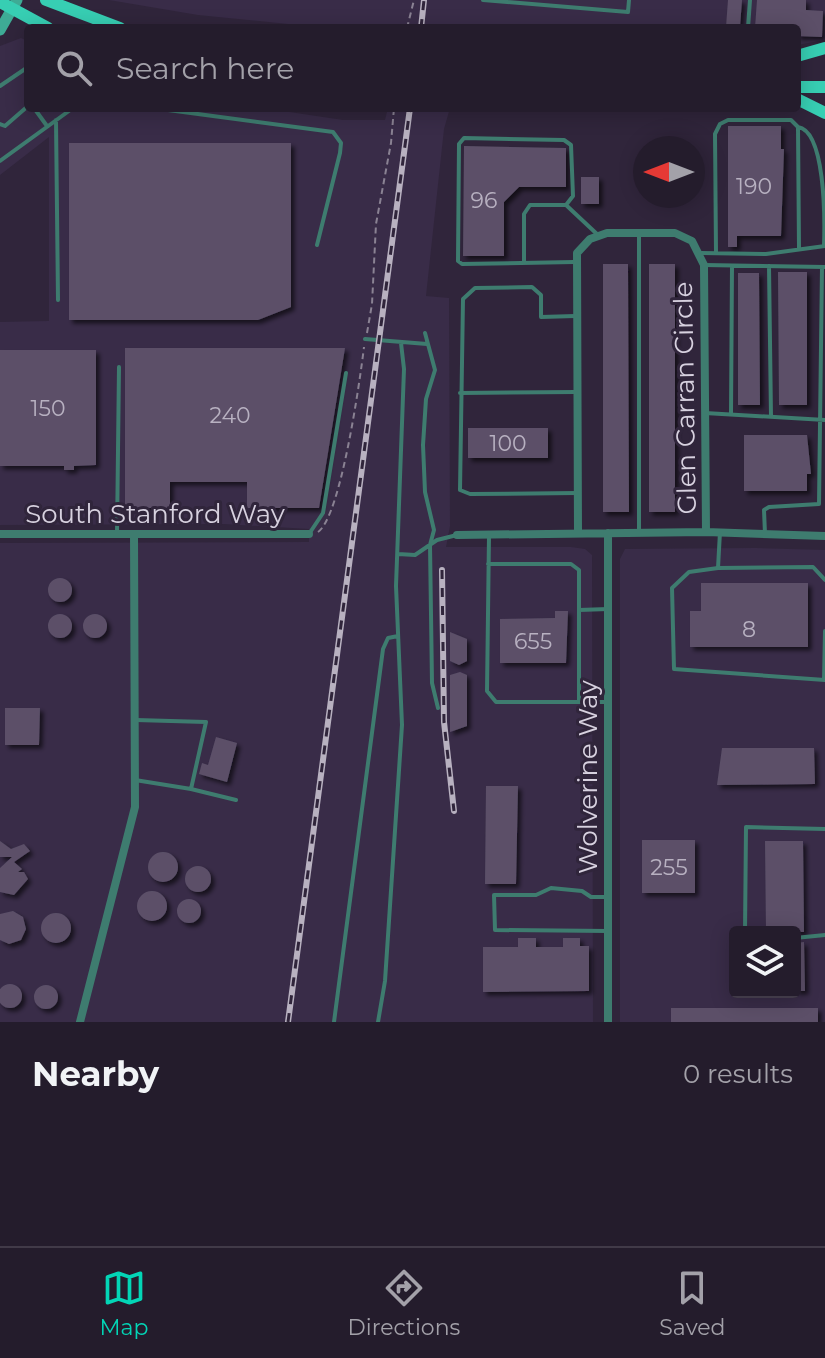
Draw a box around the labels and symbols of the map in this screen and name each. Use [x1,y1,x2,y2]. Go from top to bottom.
north arrow [633,136,705,208]
house number: 190 [736,173,772,200]
house number: 96 [471,187,497,214]
street label: Glen Carran Circle [667,281,703,515]
house number: 150 [31,395,65,422]
house number: 240 [209,402,251,429]
house number: 100 [489,430,527,457]
street label: South Stanford Way [25,498,286,530]
house number: 8 [742,616,756,643]
house number: 655 [514,628,552,655]
street label: Wolverine Way [572,679,604,874]
house number: 255 [650,854,688,881]

